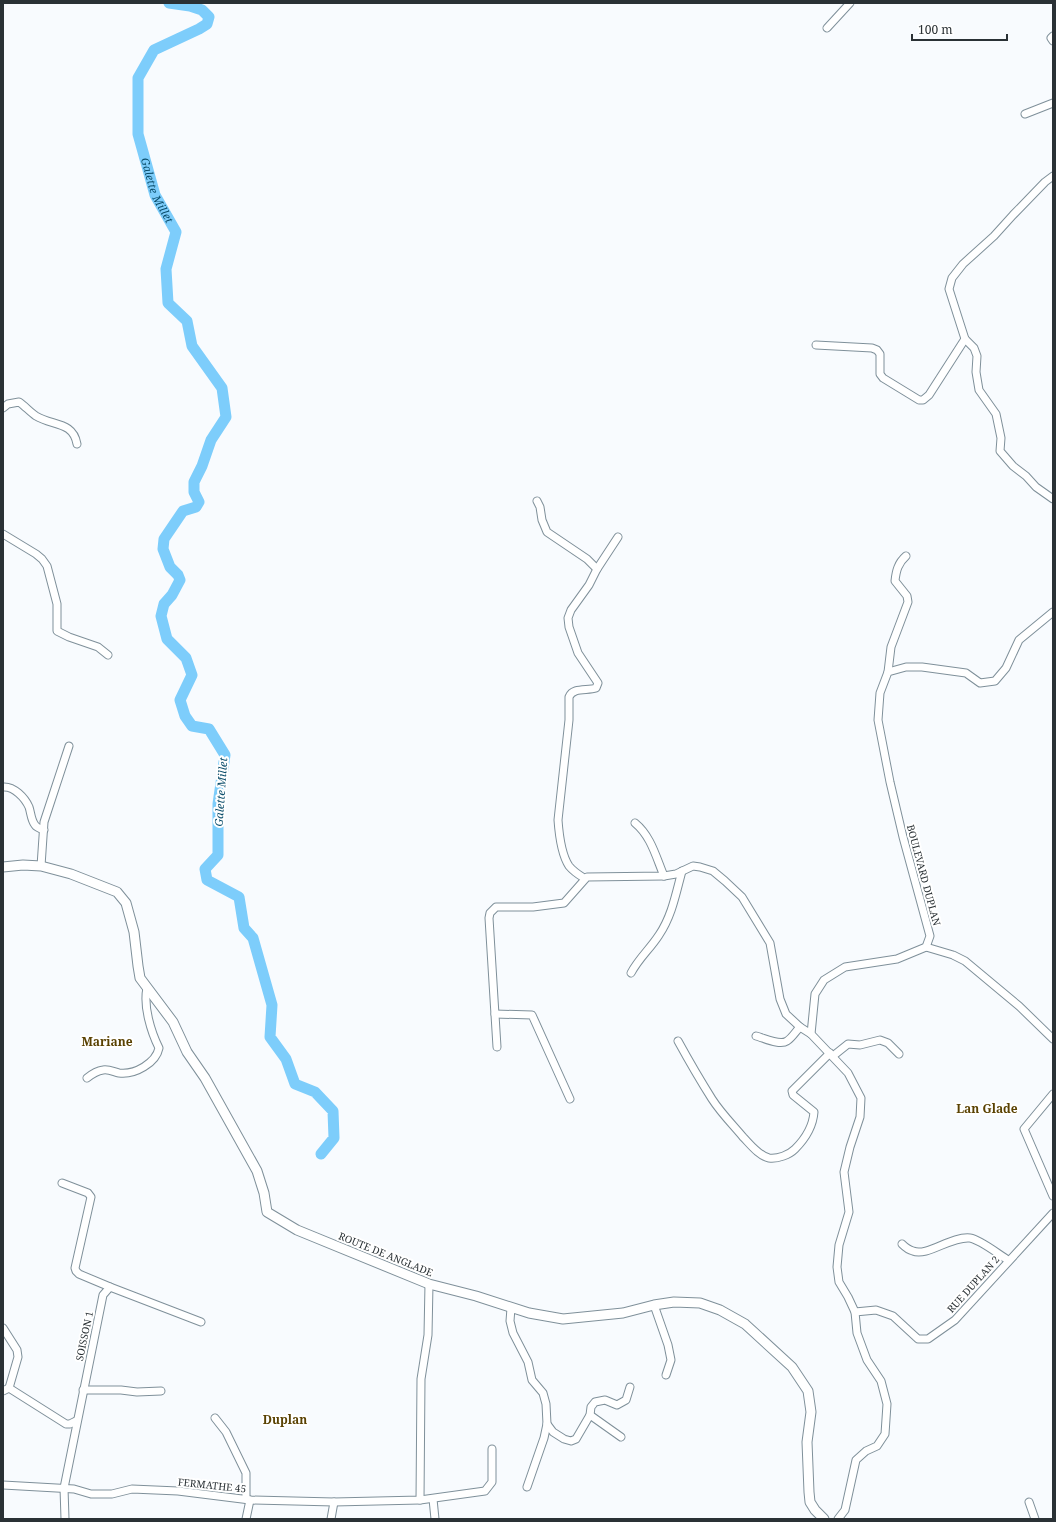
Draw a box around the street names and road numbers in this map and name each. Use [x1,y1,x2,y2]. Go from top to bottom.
street label: BOULEVARD DUPLAN [904,823,944,927]
street label: ROUTE DE ANGLADE [337,1229,435,1279]
street label: RUE DUPLAN 2 [944,1253,1002,1315]
street label: SOISSON 1 [72,1310,96,1362]
street label: FERMATHE 45 [177,1474,247,1496]

